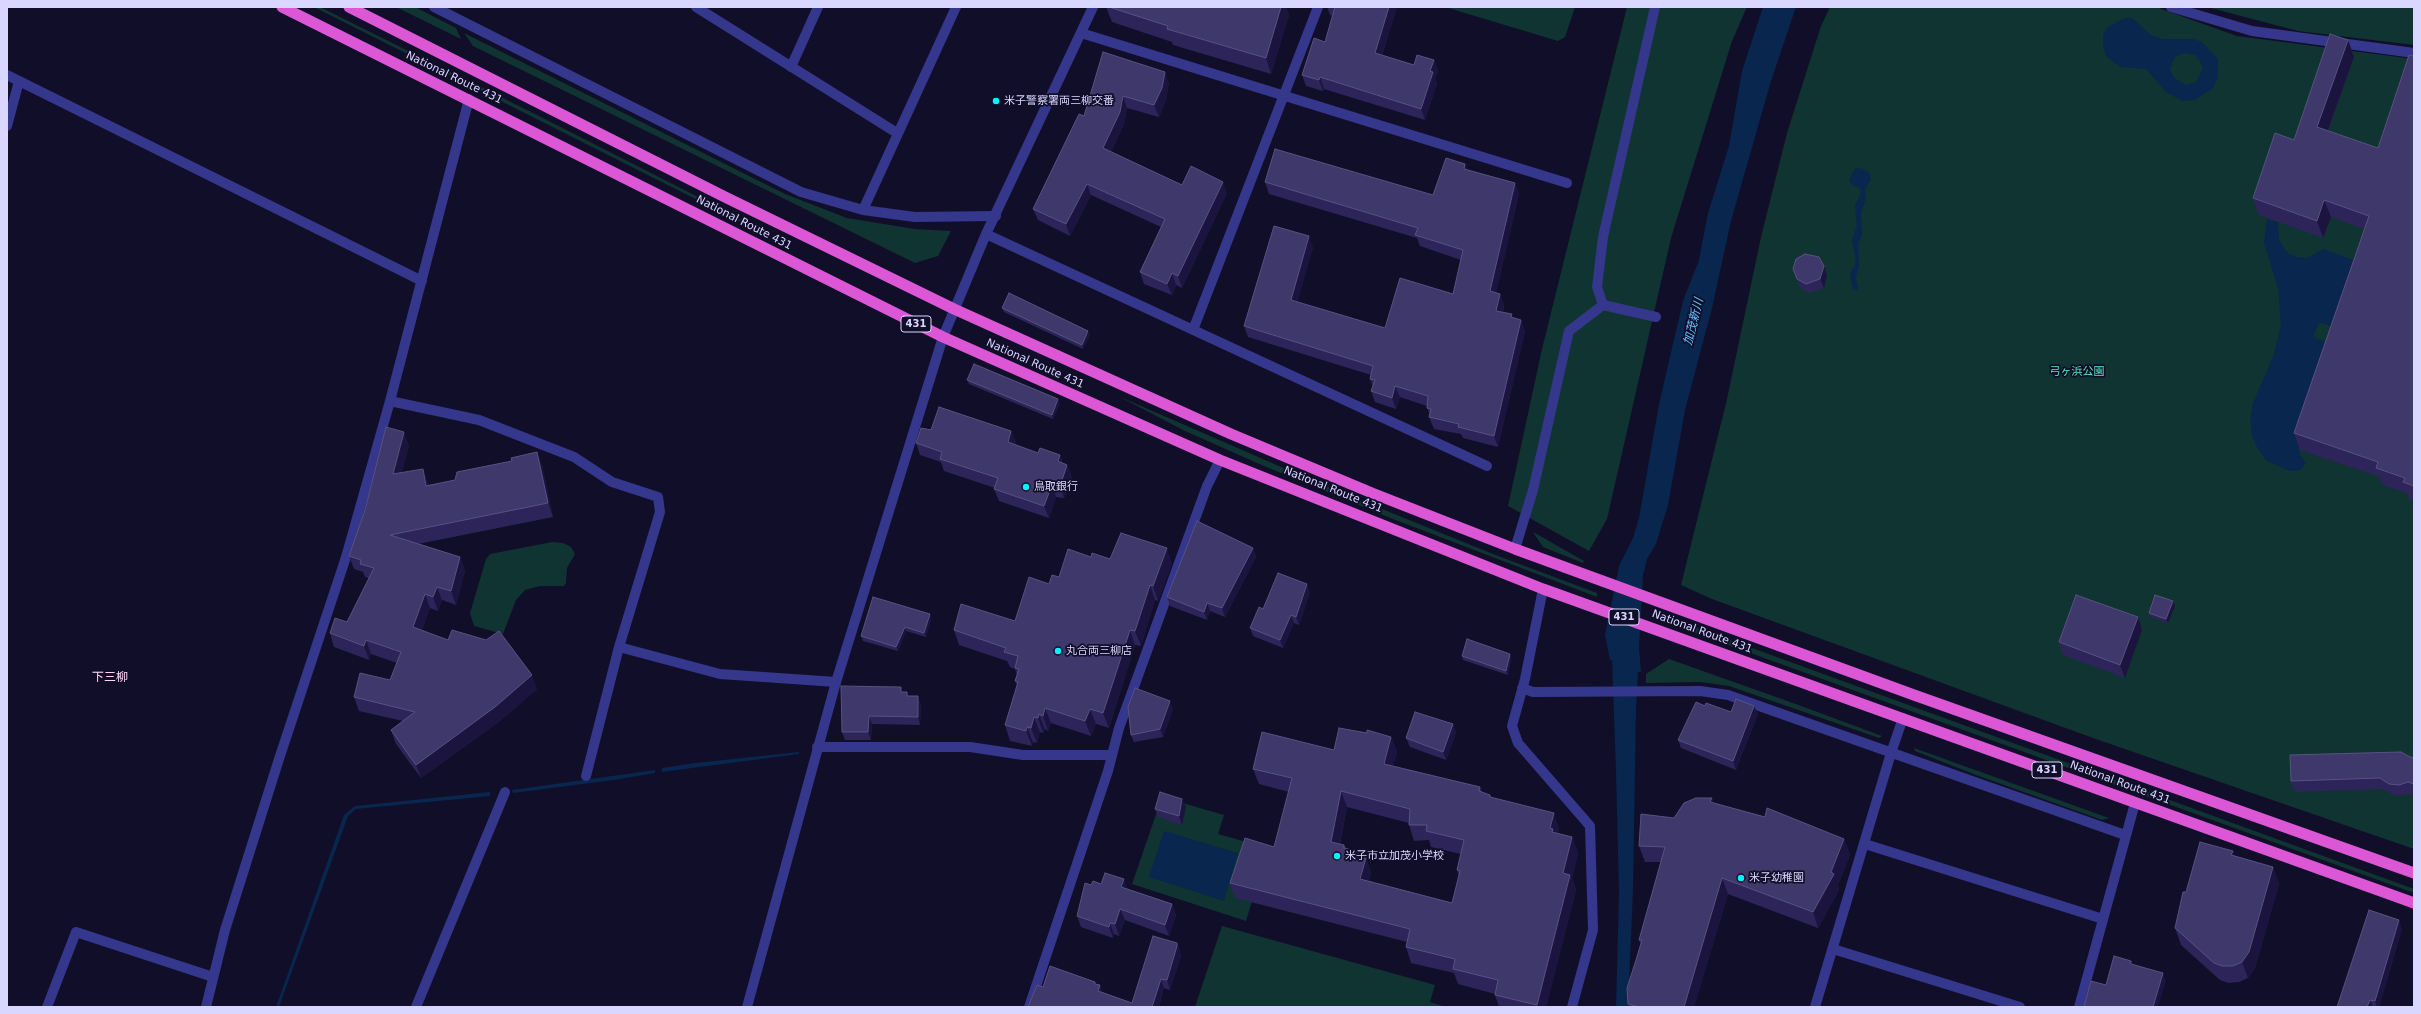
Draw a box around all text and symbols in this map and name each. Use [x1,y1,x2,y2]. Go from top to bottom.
street label: National Route 431 [404,49,504,107]
place label: 米子警察署両三柳交番 [1004,94,1114,108]
marker: 米子警察署両三柳交番 [991,96,1001,106]
street label: National Route 431 [694,193,794,253]
water label: 加茂新川 [1681,297,1707,347]
road number: 431 [901,316,931,332]
street label: National Route 431 [984,336,1086,392]
park label: 弓ヶ浜公園 [2050,365,2104,379]
street label: National Route 431 [1281,464,1385,516]
place label: 鳥取銀行 [1034,480,1078,494]
marker: 鳥取銀行 [1021,482,1031,492]
street label: National Route 431 [1650,608,1754,656]
road number: 431 [1609,609,1639,625]
place label: 丸合両三柳店 [1066,644,1132,658]
marker: 丸合両三柳店 [1053,646,1063,656]
district label: 下三柳 [92,671,128,685]
street label: National Route 431 [2068,759,2172,807]
road number: 431 [2032,762,2062,778]
place label: 米子市立加茂小学校 [1345,849,1444,863]
marker: 米子市立加茂小学校 [1332,851,1342,861]
place label: 米子幼稚園 [1749,871,1804,885]
marker: 米子幼稚園 [1736,873,1746,883]

